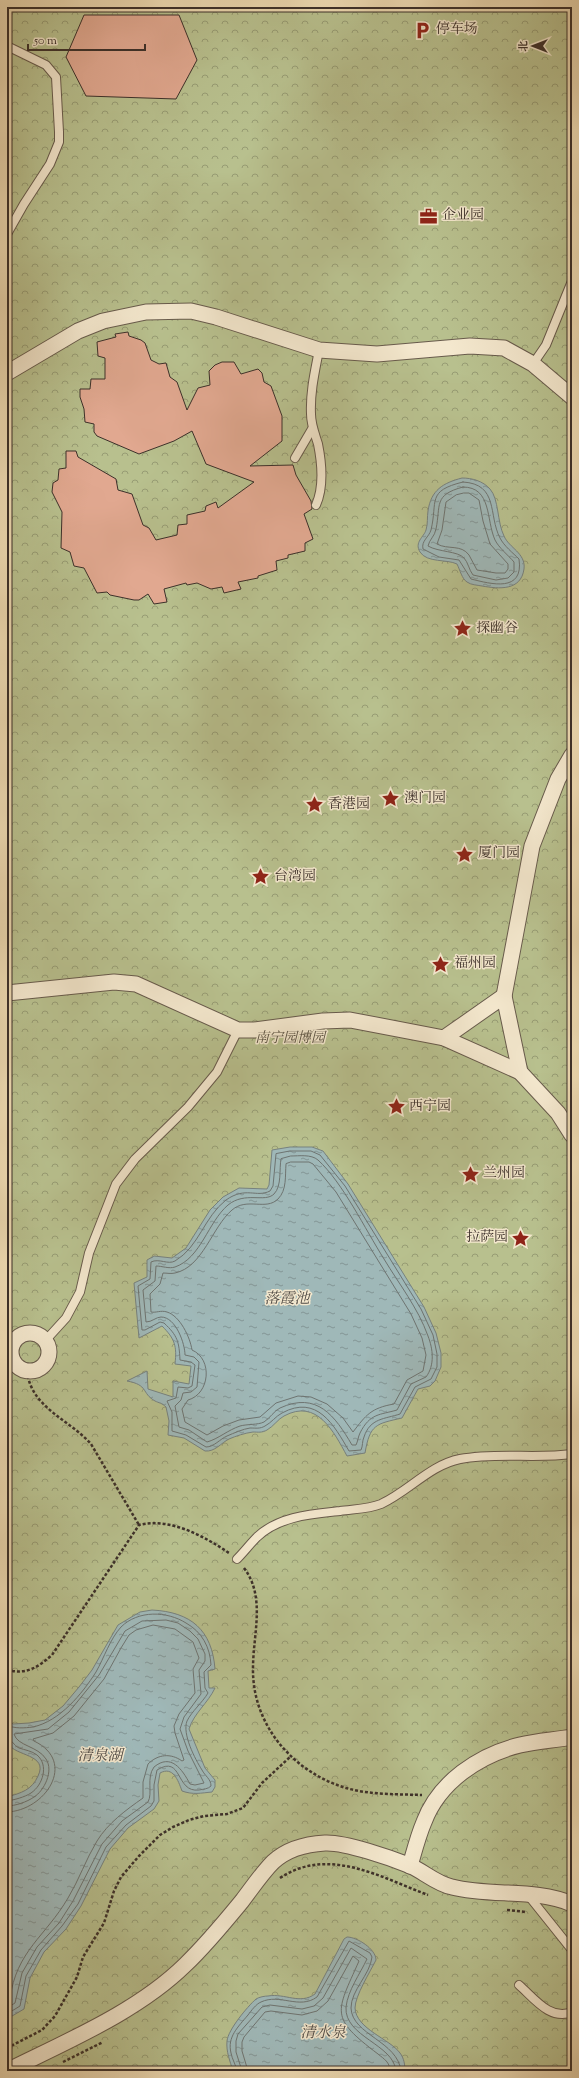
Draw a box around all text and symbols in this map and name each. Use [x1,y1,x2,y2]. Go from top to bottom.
parking icon: 停车场 [413,20,433,40]
place label: 停车场 [436,20,478,40]
scale bar [28,26,145,52]
north arrow [513,26,553,66]
text: 50 m [33,32,57,50]
text: 北 [516,41,532,52]
office icon: 企业园 [419,206,439,226]
place label: 企业园 [442,206,484,226]
place icon: 探幽谷 [453,619,473,639]
place label: 探幽谷 [476,619,518,639]
place icon: 澳门园 [381,789,401,809]
place label: 澳门园 [404,789,446,809]
place icon: 香港园 [305,795,325,815]
place label: 香港园 [328,795,370,815]
place icon: 厦门园 [455,844,475,864]
place label: 厦门园 [478,844,520,864]
place icon: 台湾园 [251,867,271,887]
place label: 台湾园 [274,867,316,887]
place icon: 福州园 [431,954,451,974]
place label: 福州园 [454,954,496,974]
park label: 南宁园博园 [255,1029,327,1049]
place icon: 西宁园 [386,1097,406,1117]
place label: 西宁园 [409,1097,451,1117]
place icon: 兰州园 [460,1164,480,1184]
place label: 兰州园 [483,1164,525,1184]
place label: 拉萨园 [466,1228,508,1248]
place icon: 拉萨园 [511,1228,531,1248]
water label: 落霞池 [264,1289,311,1310]
water label: 清泉湖 [77,1746,125,1767]
water label: 清水泉 [300,2023,346,2044]

